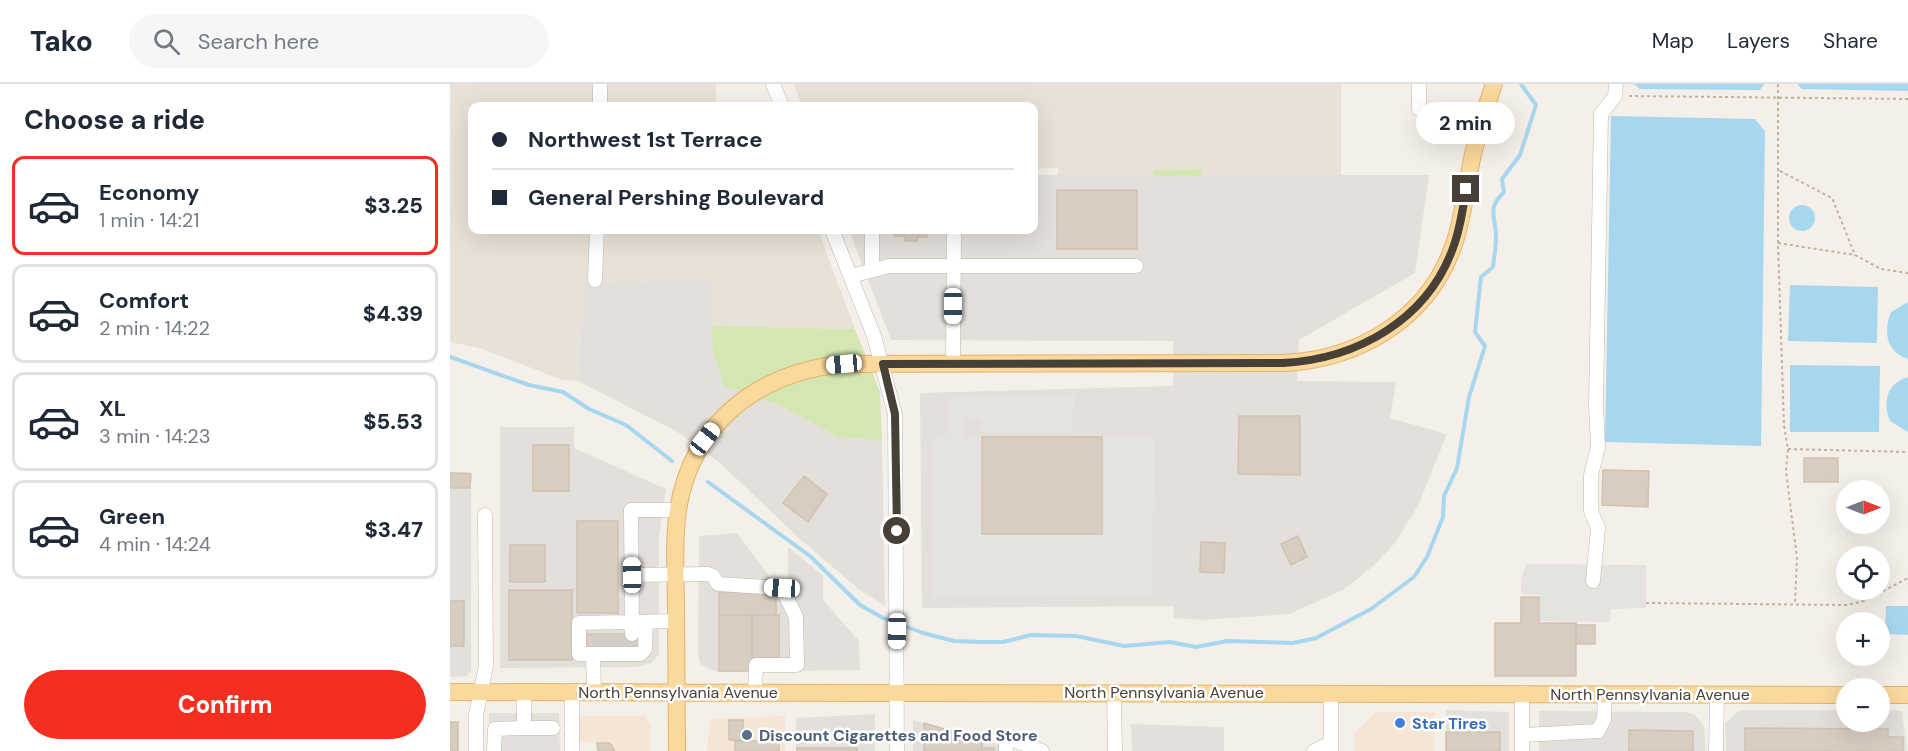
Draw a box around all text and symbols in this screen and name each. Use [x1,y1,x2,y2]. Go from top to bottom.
search box [129,14,549,68]
text: Tako [30,23,93,60]
icon: search [150,25,183,58]
text: Search here [198,27,319,56]
text: Map [1652,27,1694,55]
text: Layers [1727,27,1790,55]
text: Share [1823,27,1878,55]
text: Choose a ride [24,102,205,137]
callout: 2 min [1416,102,1516,144]
text: 2 min [1439,110,1492,136]
text: Northwest 1st Terrace [528,125,763,154]
route end [1452,175,1479,202]
text: Economy [99,178,199,207]
icon: car [27,179,81,233]
text: General Pershing Boulevard [528,183,824,212]
text: $3.25 [364,191,423,220]
text: 1 min · 14:21 [99,207,199,233]
text: Comfort [99,286,189,315]
icon: car [27,287,81,341]
car [944,288,962,324]
text: $4.39 [363,299,423,328]
text: 2 min · 14:22 [99,315,210,341]
car [825,353,863,375]
text: XL [99,394,126,423]
icon: car [27,395,81,449]
text: $5.53 [363,407,423,436]
car [687,419,723,459]
text: 3 min · 14:23 [99,423,211,449]
north arrow [1836,480,1890,534]
map controls [1836,480,1890,732]
text: Green [99,502,165,531]
icon: car [27,503,81,557]
text: $3.47 [364,515,423,544]
route start [883,517,910,544]
text: 4 min · 14:24 [99,531,211,557]
button: locate [1836,546,1890,600]
car [623,557,641,593]
car [764,578,800,598]
button: + [1836,612,1890,666]
car [888,613,906,649]
button: Confirm [24,670,426,739]
button: − [1836,678,1890,732]
street label: North Pennsylvania Avenue [578,682,778,703]
street label: North Pennsylvania Avenue [1064,682,1264,703]
street label: North Pennsylvania Avenue [1550,684,1750,705]
place label: Star Tires [1412,713,1487,734]
marker: Star Tires [1393,716,1407,730]
place label: Discount Cigarettes and Food Store [759,725,1038,746]
marker: Discount Cigarettes and Food Store [740,728,754,742]

